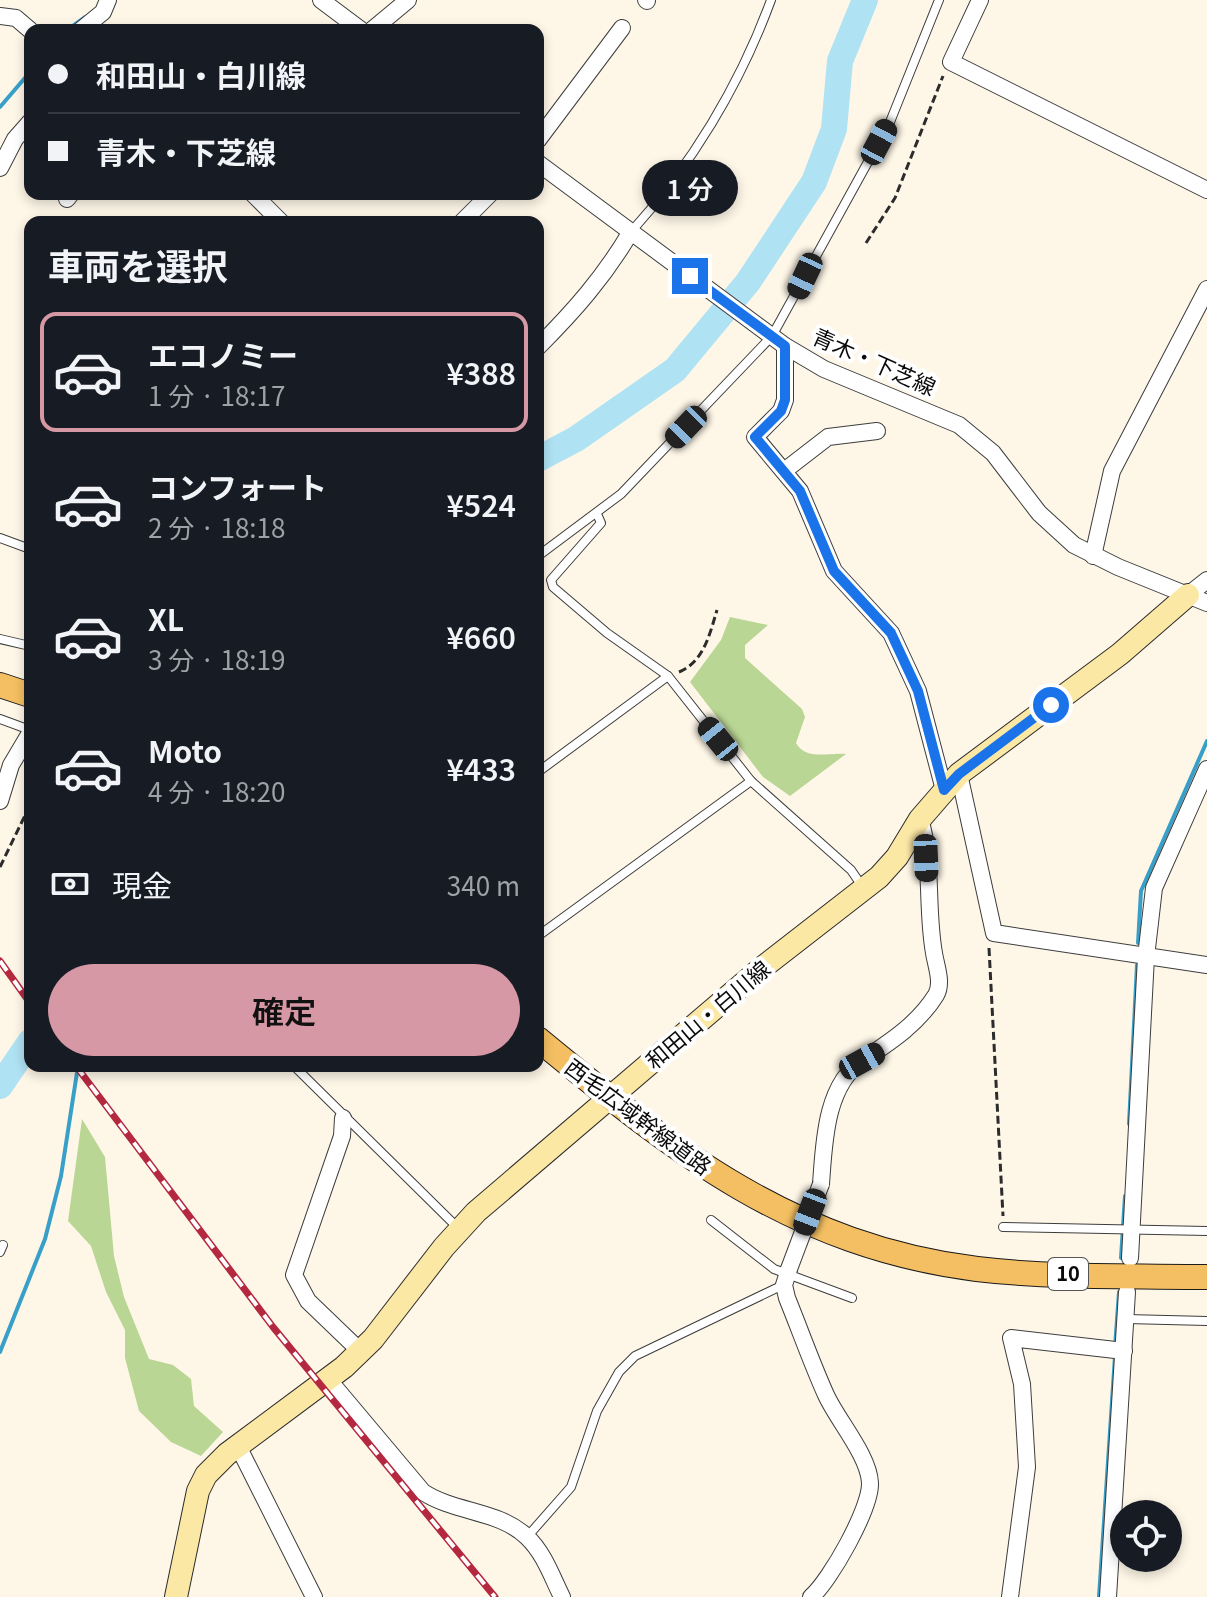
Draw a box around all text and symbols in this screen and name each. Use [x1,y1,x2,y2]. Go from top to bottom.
text: 和田山・白川線 [96,52,306,96]
car [857,115,901,169]
text: 青木・下芝線 [96,129,276,173]
callout: 1 分 [642,160,738,216]
text: 1 分 [667,169,713,206]
text: 車両を選択 [48,238,228,290]
car [784,249,826,303]
route end [672,258,708,294]
street label: 青木・下芝線 [808,319,942,402]
text: エコノミー [148,332,298,376]
icon: car [52,336,124,408]
text: ¥388 [446,350,516,394]
text: 1 分 · 18:17 [148,376,285,413]
car [661,401,711,453]
text: コンフォート [148,464,327,508]
icon: car [52,468,124,540]
text: ¥524 [446,482,516,526]
text: 2 分 · 18:18 [148,508,285,545]
text: XL [148,596,184,640]
icon: car [52,600,124,672]
text: ¥660 [446,614,516,658]
text: 3 分 · 18:19 [148,640,285,677]
route start [1033,687,1069,723]
car [694,713,742,765]
text: Moto [148,728,222,772]
icon: car [52,732,124,804]
text: ¥433 [446,746,516,790]
text: 4 分 · 18:20 [148,772,285,809]
car [913,834,939,882]
icon: cash [48,862,92,906]
text: 現金 [112,862,172,906]
text: 340 m [447,866,520,903]
street label: 和田山・白川線 [637,952,776,1075]
button: 確定 [48,964,520,1056]
car [835,1039,889,1083]
street label: 西毛広域幹線道路 [559,1050,719,1181]
car [790,1185,830,1239]
road number: 10 [1048,1258,1088,1290]
map controls [1110,1500,1182,1572]
button: locate [1110,1500,1182,1572]

